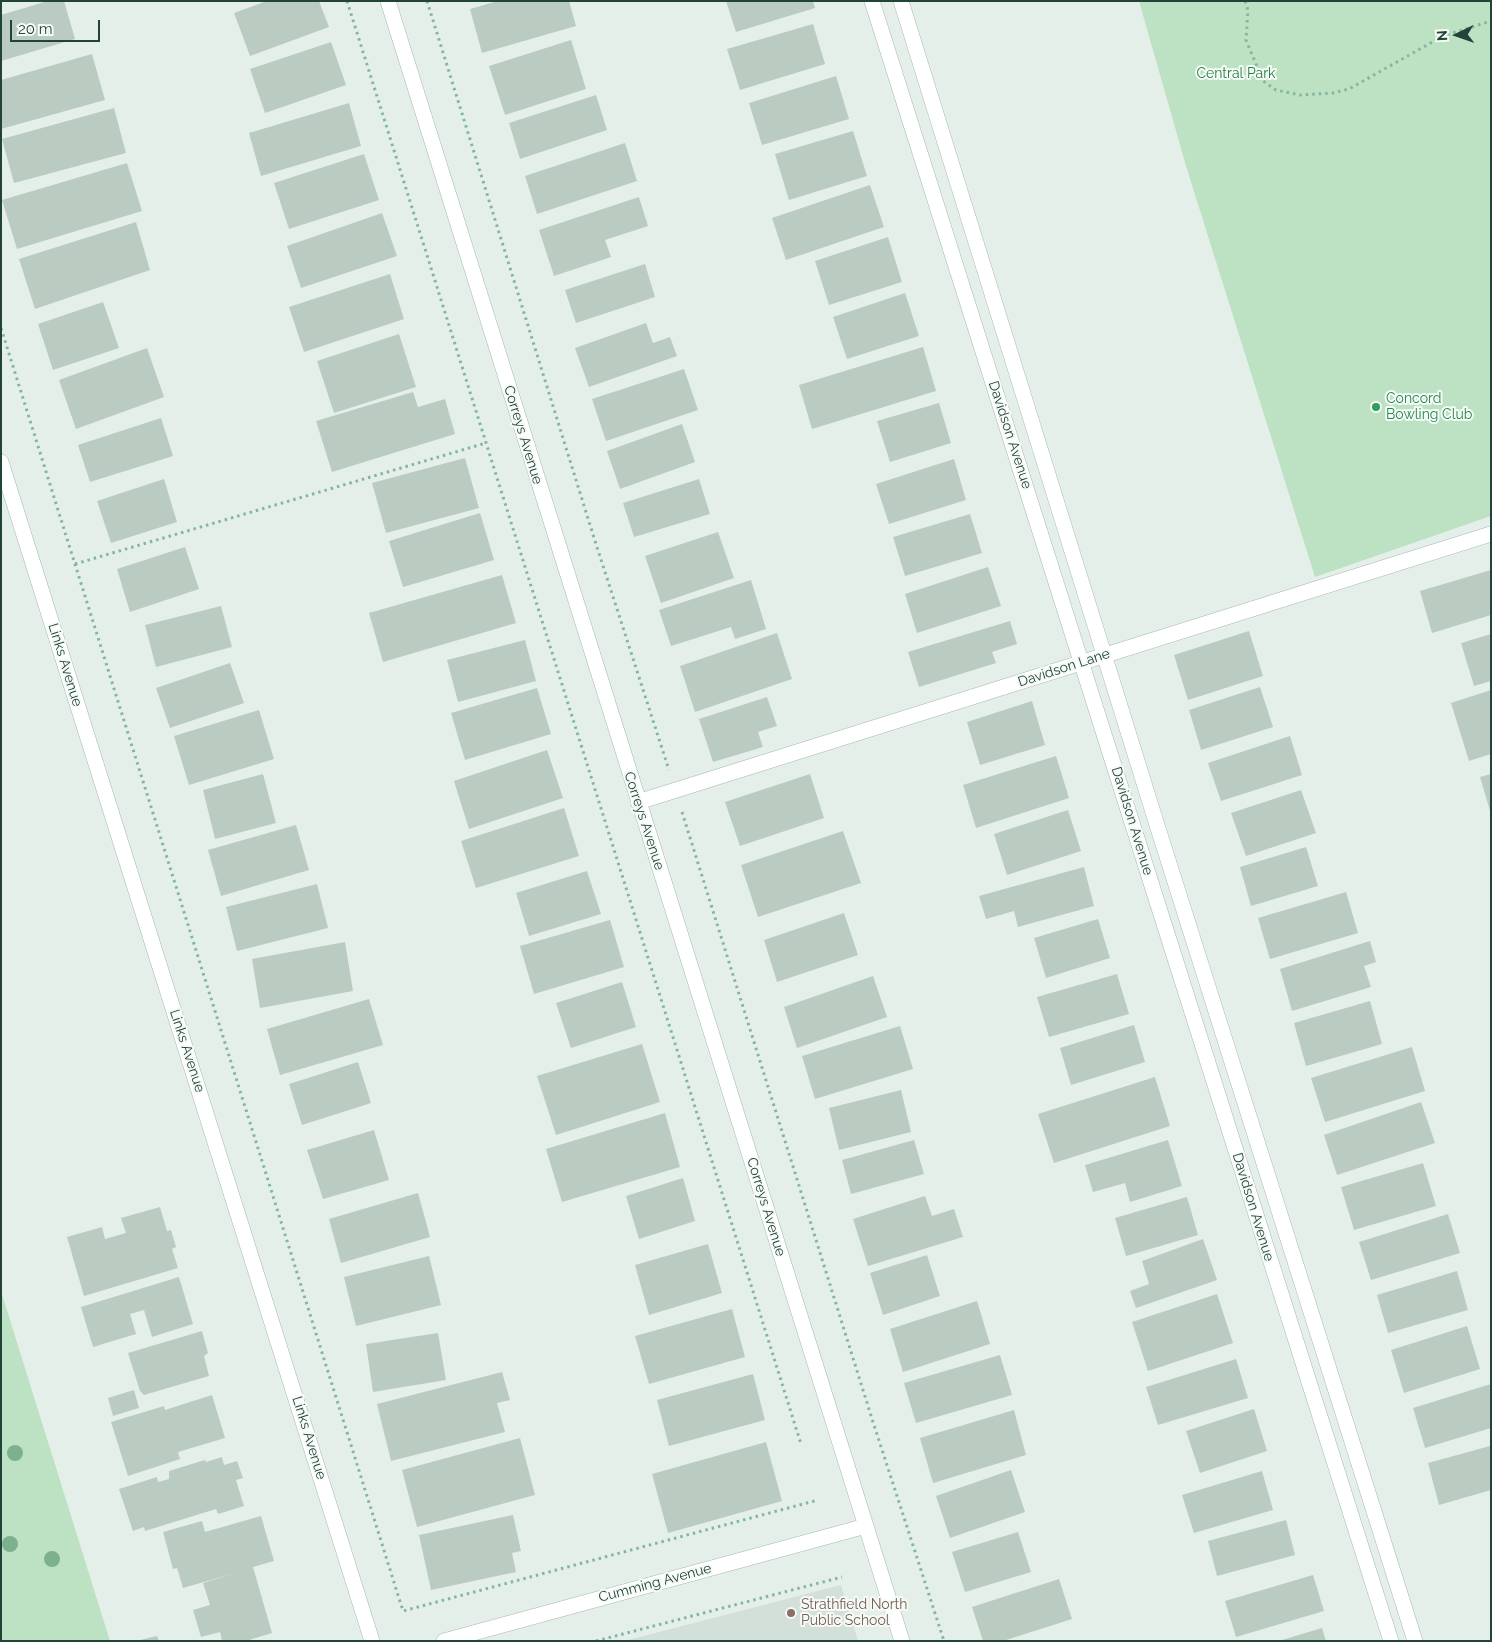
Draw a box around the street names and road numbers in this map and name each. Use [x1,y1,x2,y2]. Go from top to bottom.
street label: Davidson Avenue [985,379,1035,491]
street label: Correys Avenue [500,384,546,486]
street label: Links Avenue [44,621,86,709]
street label: Davidson Lane [1016,645,1112,691]
street label: Davidson Avenue [1108,765,1156,877]
street label: Correys Avenue [620,770,668,872]
street label: Links Avenue [166,1007,208,1095]
street label: Davidson Avenue [1229,1151,1277,1263]
street label: Correys Avenue [743,1156,789,1258]
street label: Links Avenue [288,1394,330,1482]
street label: Cumming Avenue [597,1560,713,1606]

